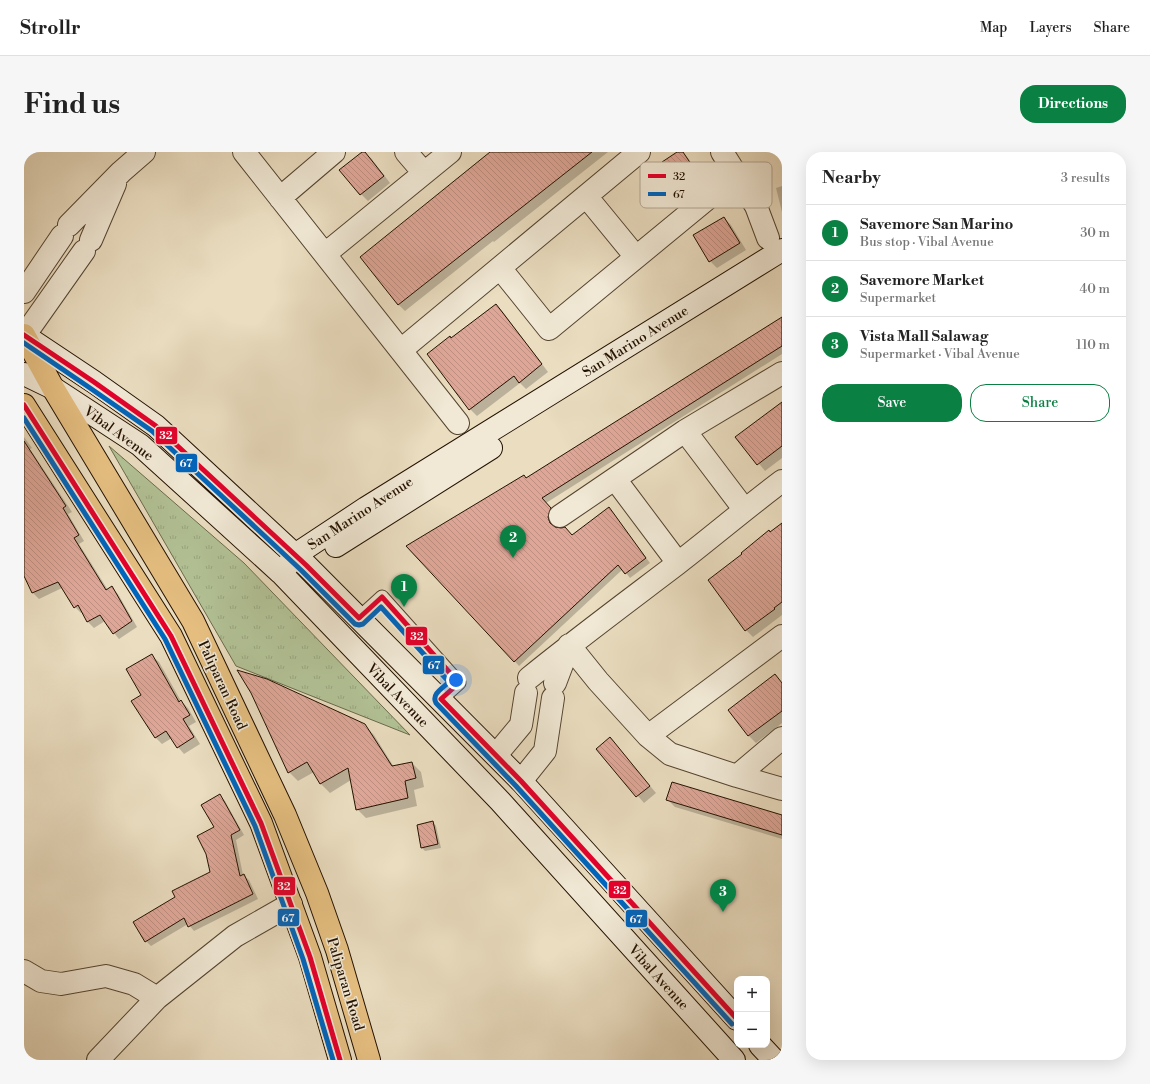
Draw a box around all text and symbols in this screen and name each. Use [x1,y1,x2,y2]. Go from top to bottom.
text: Strollr [20,16,81,40]
text: Map [980,19,1007,37]
text: Layers [1029,19,1072,37]
text: Share [1094,19,1130,37]
button: Directions [1020,85,1126,123]
text: Find us [24,87,120,122]
legend [640,162,772,208]
text: Nearby [822,167,881,189]
text: 32 [673,170,685,184]
text: 3 results [1061,170,1110,186]
text: 67 [673,188,685,202]
text: Savemore San Marino [860,215,1013,234]
text: 1 [832,225,838,241]
text: 30 m [1080,225,1110,241]
text: Bus stop · Vibal Avenue [860,234,994,250]
text: Savemore Market [860,271,984,290]
text: 2 [831,281,839,297]
text: 40 m [1080,281,1110,297]
text: Supermarket [860,290,936,306]
street label: San Marino Avenue [579,302,692,382]
text: Vista Mall Salawag [860,327,988,346]
text: 3 [831,337,839,353]
text: 110 m [1076,337,1110,353]
text: Supermarket · Vibal Avenue [860,346,1020,362]
button: Save [822,384,962,422]
button: Share [970,384,1110,422]
street label: Vibal Avenue [79,402,157,465]
line badge: 32 [155,426,178,445]
text: 32 [159,429,173,443]
line badge: 67 [175,453,198,473]
text: 67 [180,457,193,471]
street label: San Marino Avenue [304,473,417,555]
pin: 2 [500,525,526,558]
pin: 1 [391,574,417,607]
line badge: 32 [405,626,428,646]
text: 32 [410,630,424,644]
street label: Paliparan Road [194,638,251,733]
line badge: 67 [422,655,445,675]
street label: Vibal Avenue [362,659,432,731]
text: 67 [428,659,441,673]
your location [446,670,466,690]
line badge: 32 [273,876,296,896]
pin: 3 [710,879,736,912]
text: 32 [277,880,291,894]
line badge: 32 [608,880,631,899]
text: 32 [613,884,627,898]
line badge: 67 [277,908,300,927]
line badge: 67 [625,909,648,928]
text: 67 [282,912,295,926]
text: 67 [630,913,643,927]
street label: Paliparan Road [322,935,368,1033]
street label: Vibal Avenue [623,940,692,1014]
map controls [734,976,770,1048]
button: + [734,976,770,1012]
button: − [734,1012,770,1048]

